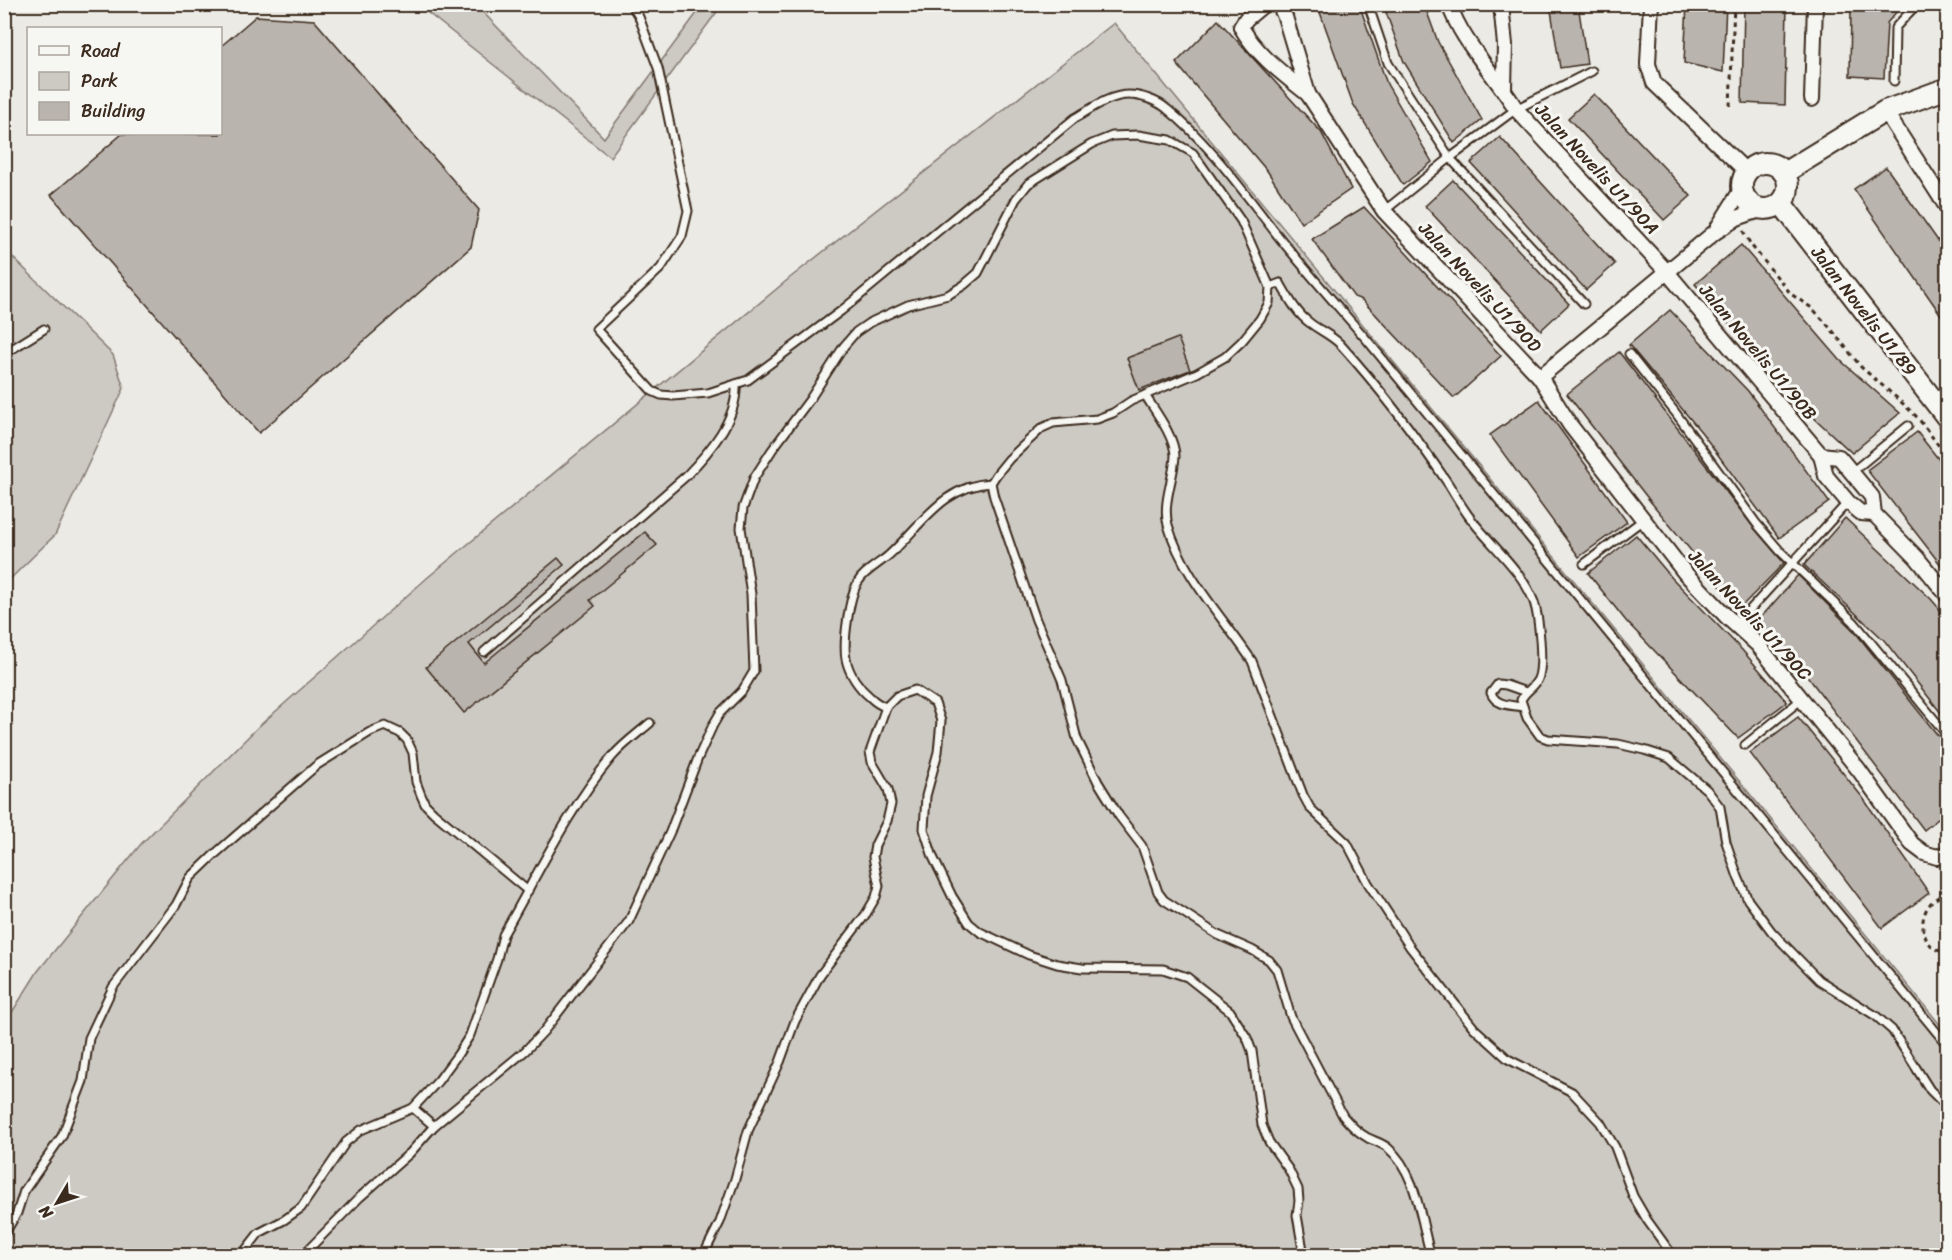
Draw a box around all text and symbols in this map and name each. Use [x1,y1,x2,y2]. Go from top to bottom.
legend [27,27,222,135]
text: Road [81,35,121,67]
text: Park [81,65,118,97]
text: Building [81,95,145,127]
street label: Jalan Novelis U1/90A [1526,95,1667,242]
street label: Jalan Novelis U1/90D [1410,213,1550,360]
street label: Jalan Novelis U1/89 [1802,238,1925,383]
street label: Jalan Novelis U1/90B [1690,276,1825,428]
street label: Jalan Novelis U1/90C [1679,541,1820,689]
north arrow [27,1173,87,1233]
text: N [30,1198,61,1226]

